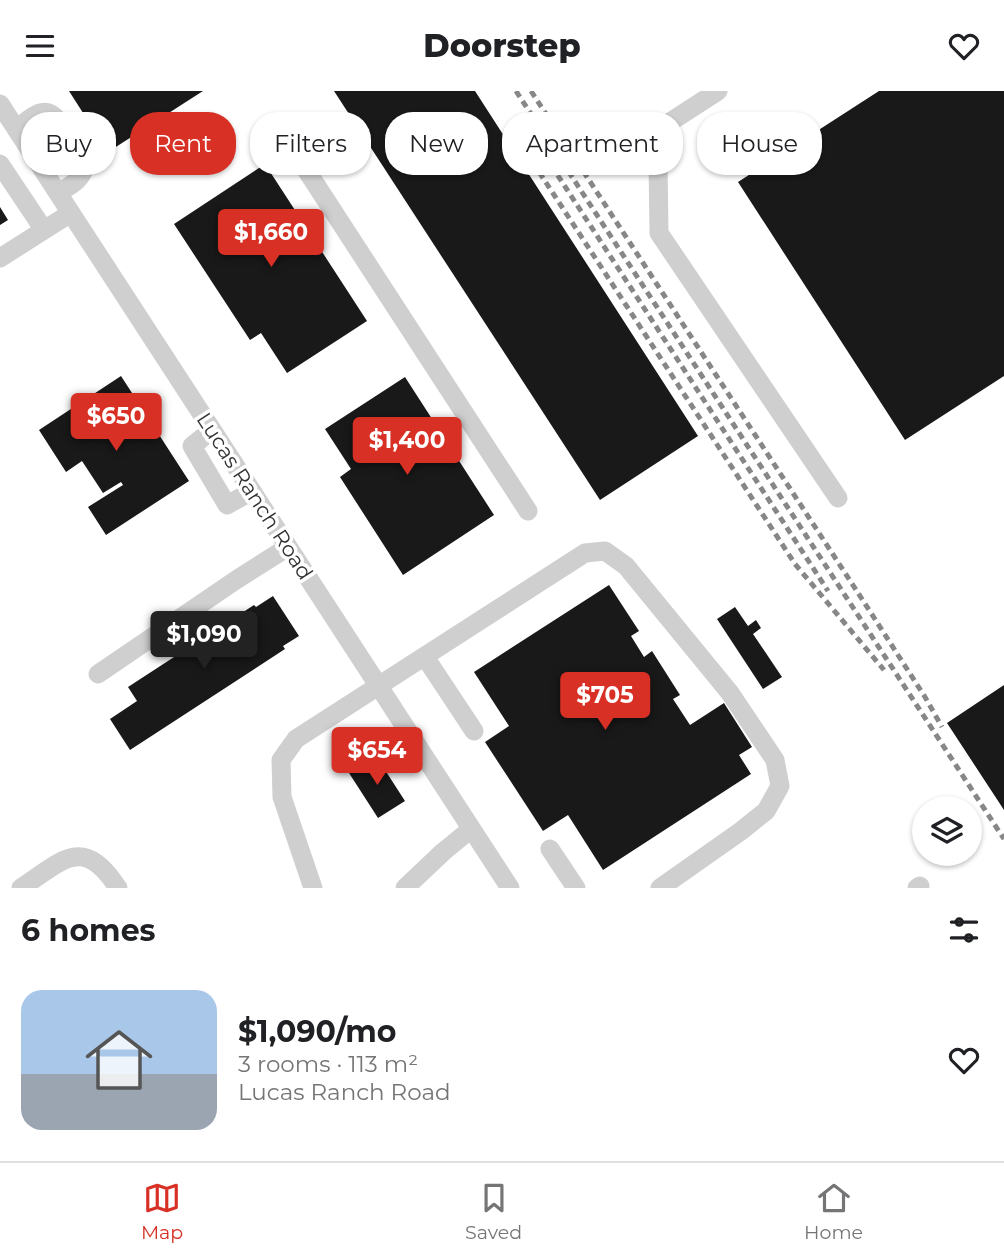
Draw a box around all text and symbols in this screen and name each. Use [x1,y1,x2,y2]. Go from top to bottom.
text: Doorstep [423,26,581,65]
icon: menu [21,27,59,65]
icon: heart [945,27,983,65]
chip: Buy [21,112,116,175]
chip: Rent [130,112,236,175]
chip: Filters [250,112,371,175]
chip: New [385,112,488,175]
chip: Apartment [502,112,683,175]
chip: House [697,112,822,175]
pin: $1,660 [214,209,328,269]
text: $1,660 [234,218,308,246]
pin: $650 [75,393,157,453]
text: $650 [87,402,145,430]
street label: Lucas Ranch Road [192,408,318,584]
pin: $1,400 [350,417,464,477]
text: $1,400 [369,426,445,454]
pin: $1,090 [147,611,261,671]
text: $1,090 [166,620,242,648]
pin: $705 [564,673,646,732]
text: $705 [576,681,634,709]
pin: $654 [336,727,418,787]
text: $654 [348,736,406,764]
map controls [912,796,982,866]
button: layers [912,796,982,866]
icon: filters [945,911,983,949]
text: 6 homes [21,912,156,949]
text: $1,090/mo [238,1013,396,1050]
icon: home [77,1018,161,1102]
icon: heart [945,1041,983,1079]
text: 3 rooms · 113 m² [238,1050,418,1078]
text: Lucas Ranch Road [238,1078,451,1106]
tab: Map [141,1179,183,1244]
tab: Saved [465,1179,522,1244]
tab: Home [804,1179,863,1244]

